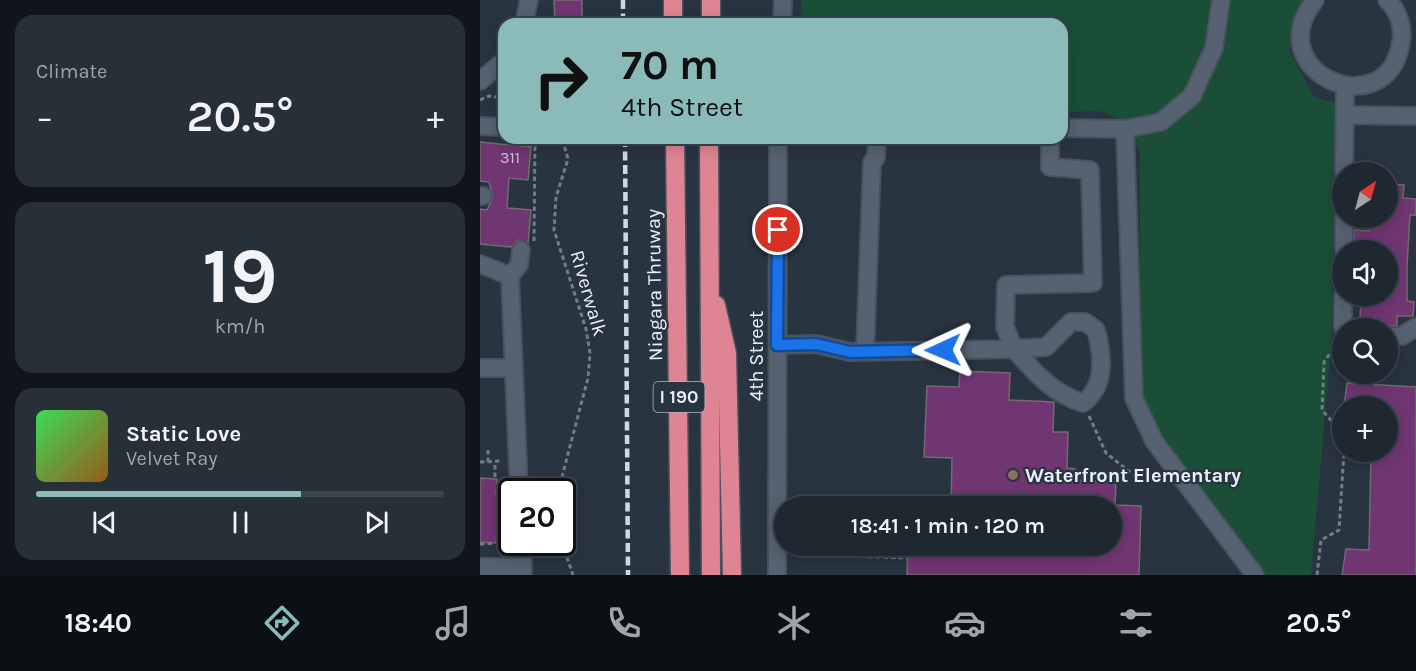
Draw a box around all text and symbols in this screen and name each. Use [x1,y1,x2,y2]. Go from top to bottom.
text: 70 m [621,40,719,90]
icon: right [522,42,600,120]
text: Climate [36,60,107,83]
text: 20.5° [187,90,293,142]
text: 4th Street [621,91,743,123]
text: − [36,98,53,136]
text: + [427,98,444,136]
house number: 311 [500,148,520,167]
north arrow [1332,162,1398,228]
map controls [1332,162,1398,462]
pin [752,204,803,255]
street label: Niagara Thruway [642,209,667,361]
icon: arrive [761,213,794,246]
text: 19 [202,230,278,322]
button: sound [1332,240,1398,306]
street label: Riverwalk [565,248,612,339]
street label: 4th Street [745,310,768,401]
text: km/h [215,315,265,338]
position arrow [911,318,975,382]
button: search [1332,318,1398,384]
road number: I 190 [654,382,704,412]
button: + [1332,396,1398,462]
text: Static Love [126,421,241,447]
text: Velvet Ray [126,447,218,470]
place label: Waterfront Elementary [1025,464,1241,487]
marker: Waterfront Elementary [1006,468,1020,482]
speed limit sign: 20 [498,478,576,556]
icon: previous [88,506,121,539]
icon: pause [224,506,257,539]
icon: next [360,506,393,539]
text: 18:41 · 1 min · 120 m [851,513,1045,539]
icon: directions [261,602,303,644]
icon: music [432,602,474,644]
icon: phone [603,602,645,644]
icon: climate [773,602,815,644]
icon: car [944,602,986,644]
icon: filters [1115,602,1157,644]
text: 18:40 [64,607,132,639]
text: 20.5° [1286,607,1351,639]

